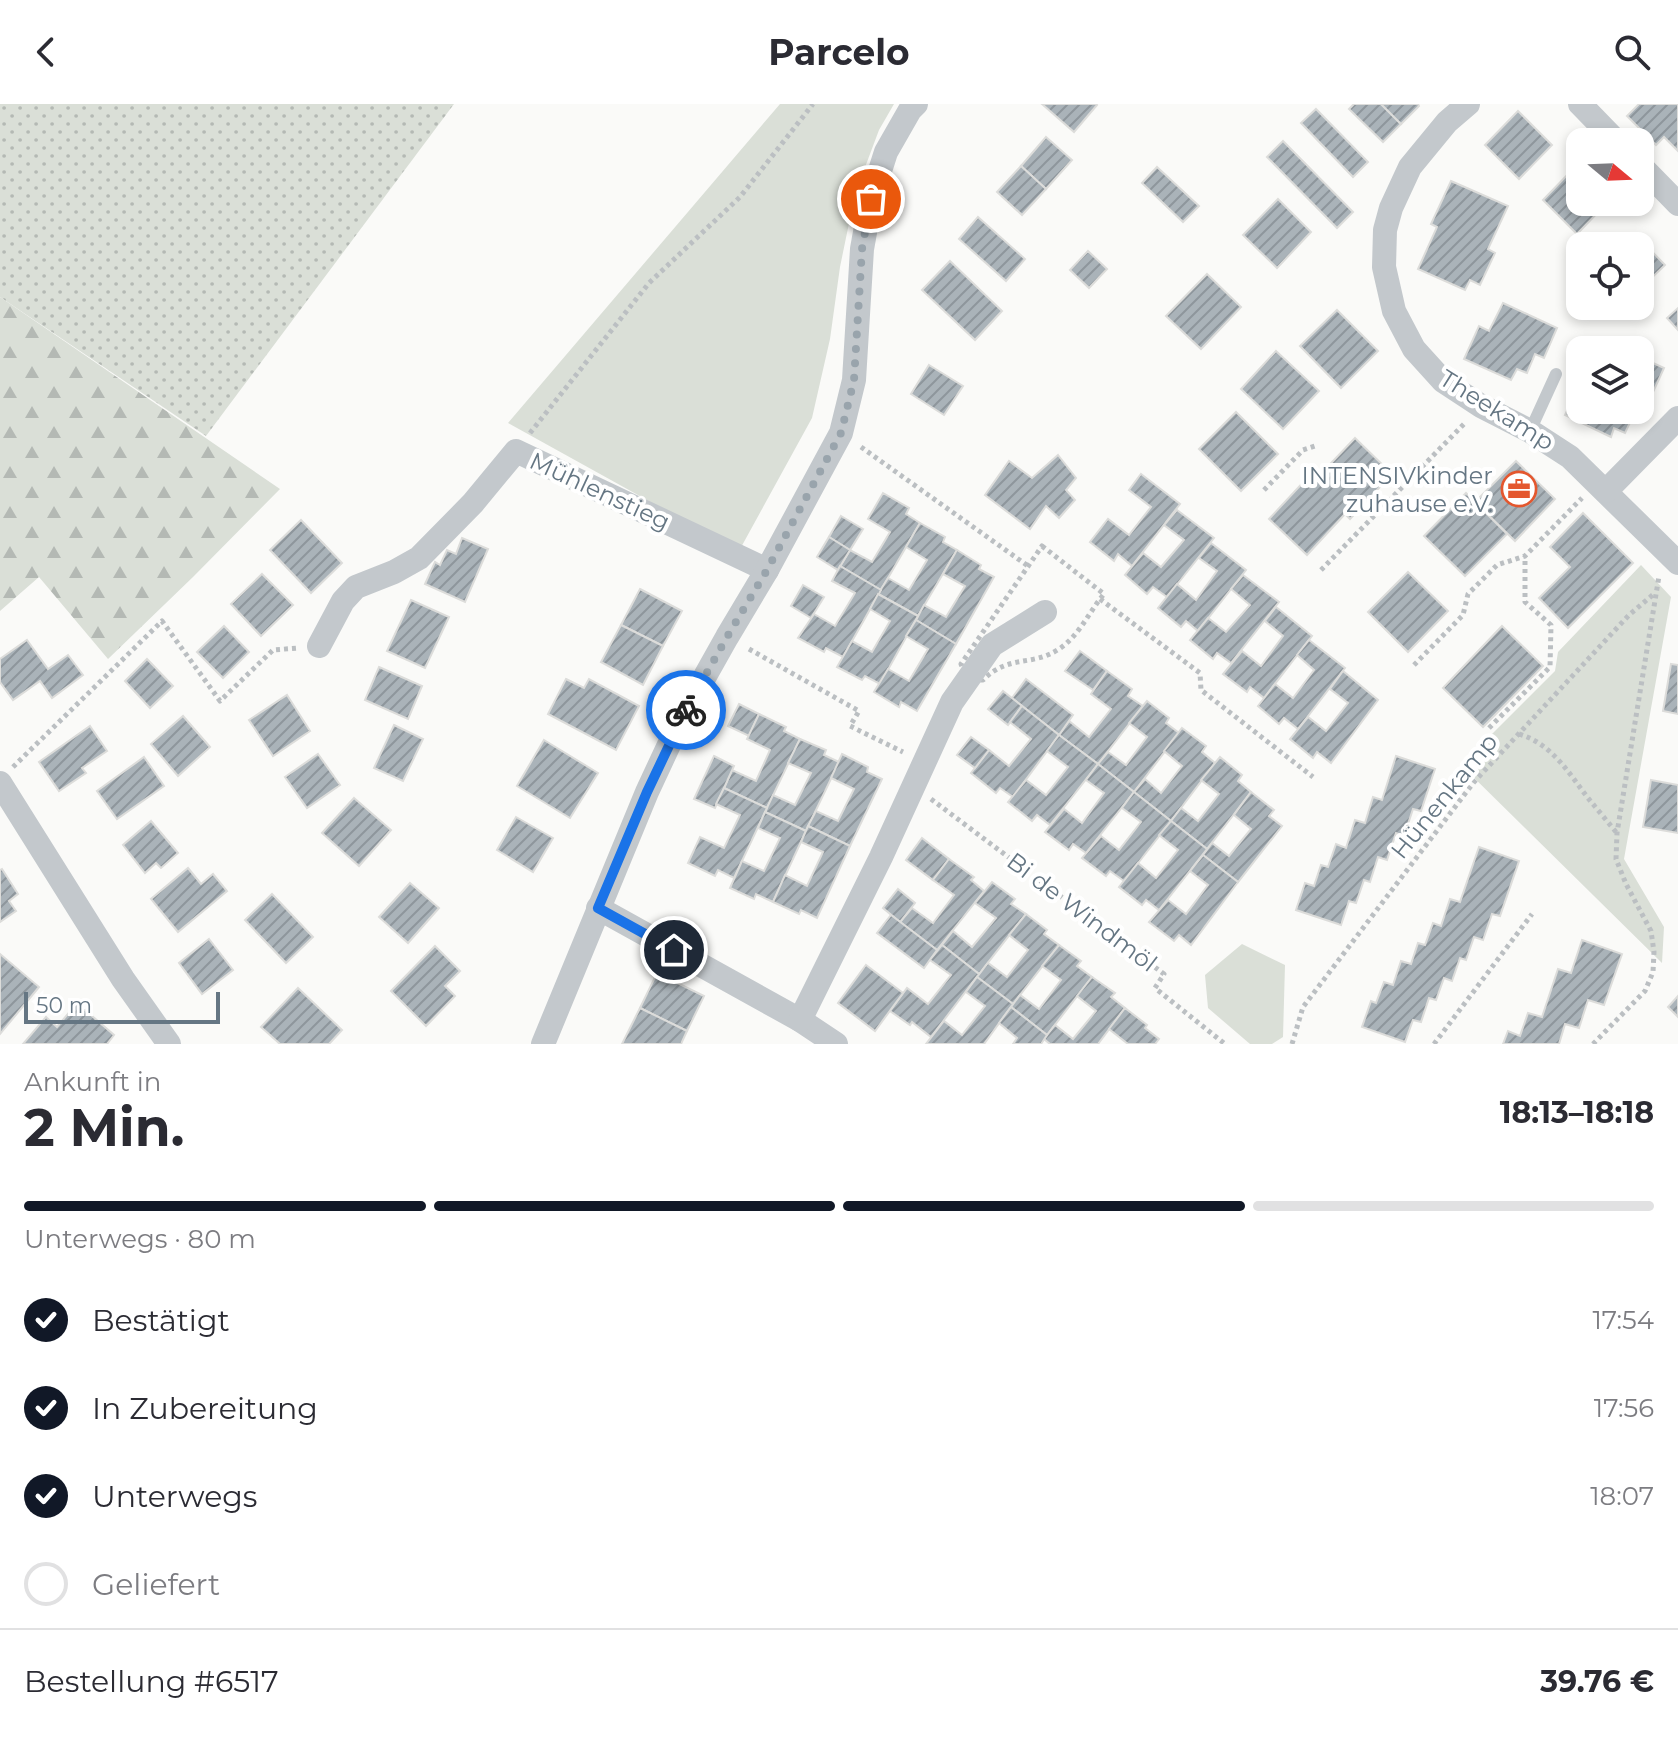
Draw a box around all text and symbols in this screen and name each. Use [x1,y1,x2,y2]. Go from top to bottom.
icon: back [24,30,68,74]
text: Parcelo [768,30,910,74]
icon: search [1610,30,1654,74]
north arrow [1566,128,1654,216]
map controls [1566,128,1654,424]
pin [837,165,905,233]
icon: bag [849,177,893,221]
button: locate [1566,232,1654,320]
button: layers [1566,336,1654,424]
street label: Theekamp [1435,364,1559,456]
street label: Mühlenstieg [525,446,675,536]
place label: INTENSIVkinder zuhause e.V. [1301,461,1493,518]
office icon: INTENSIVkinder zuhause e.V. [1500,470,1538,508]
courier [646,670,726,750]
icon: bike [664,688,708,732]
street label: Hünenkamp [1385,728,1503,864]
street label: Bi de Windmöl [1001,846,1163,978]
pin [640,916,708,984]
icon: home [652,928,696,972]
scale bar [24,988,220,1024]
text: 50 m [36,992,92,1019]
text: Ankunft in [24,1066,161,1098]
text: 18:13–18:18 [1500,1094,1654,1131]
text: 2 Min. [24,1096,184,1159]
text: Unterwegs · 80 m [24,1223,256,1255]
icon: check [24,1298,68,1342]
text: Bestätigt [92,1302,230,1339]
text: 17:54 [1592,1304,1654,1336]
icon: check [24,1386,68,1430]
text: In Zubereitung [92,1390,318,1427]
text: 17:56 [1594,1392,1654,1424]
icon: check [24,1474,68,1518]
text: Unterwegs [92,1478,257,1515]
text: 18:07 [1590,1480,1654,1512]
text: Geliefert [92,1566,220,1603]
text: Bestellung #6517 [24,1663,279,1700]
text: 39.76 € [1540,1663,1654,1700]

